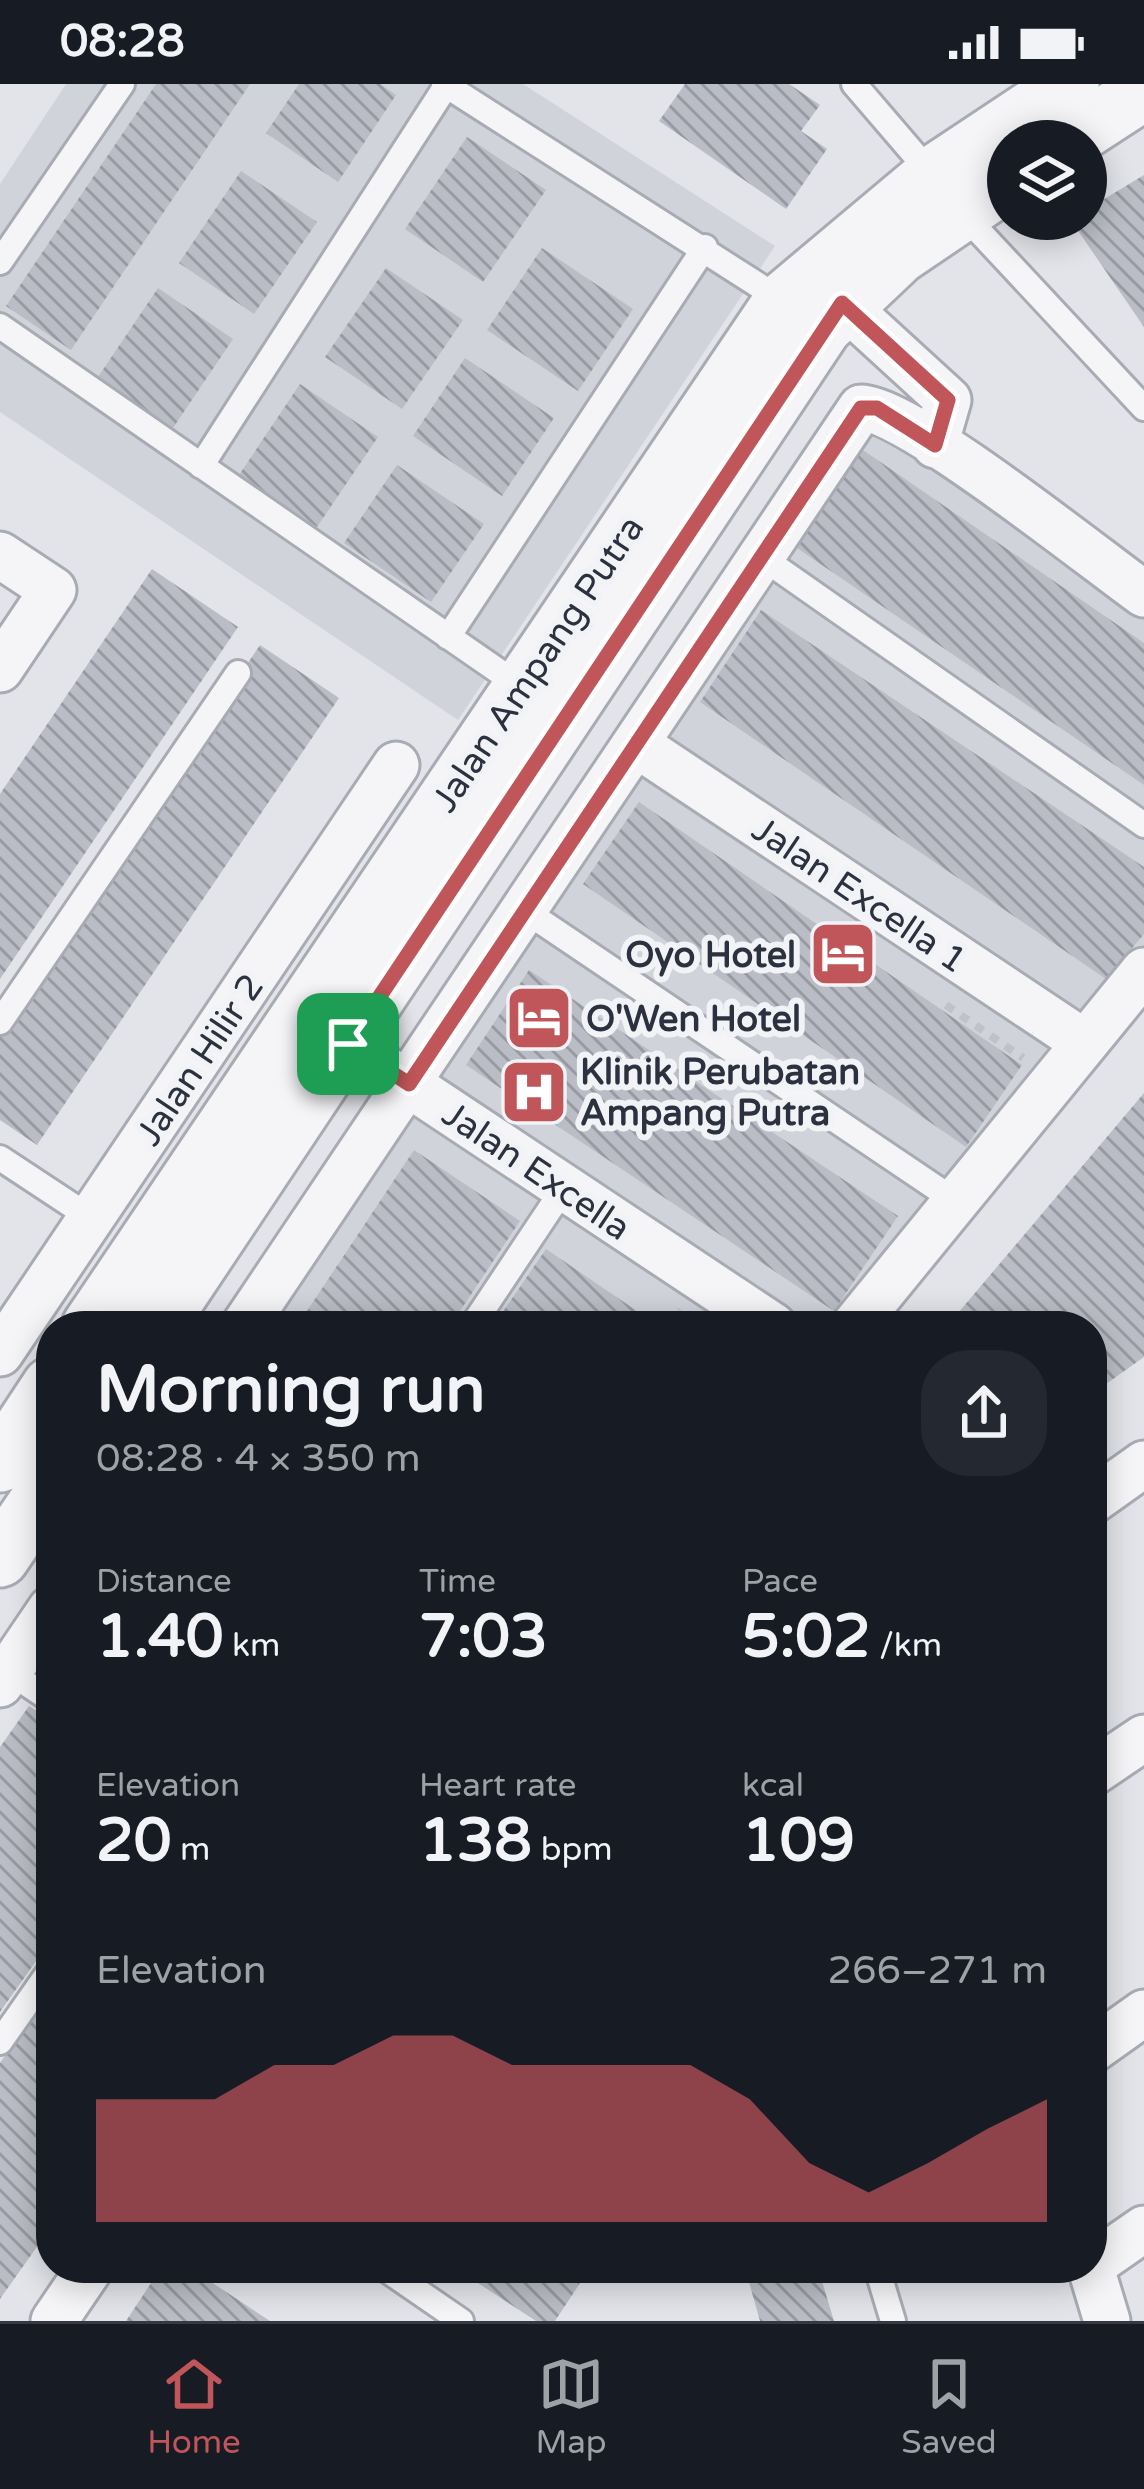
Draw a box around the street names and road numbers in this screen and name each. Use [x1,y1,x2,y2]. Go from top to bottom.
street label: Jalan Ampang Putra [423,508,653,820]
street label: Jalan Excella 1 [744,808,974,983]
street label: Jalan Hilir 2 [127,966,273,1154]
street label: Jalan Excella [434,1093,638,1250]

